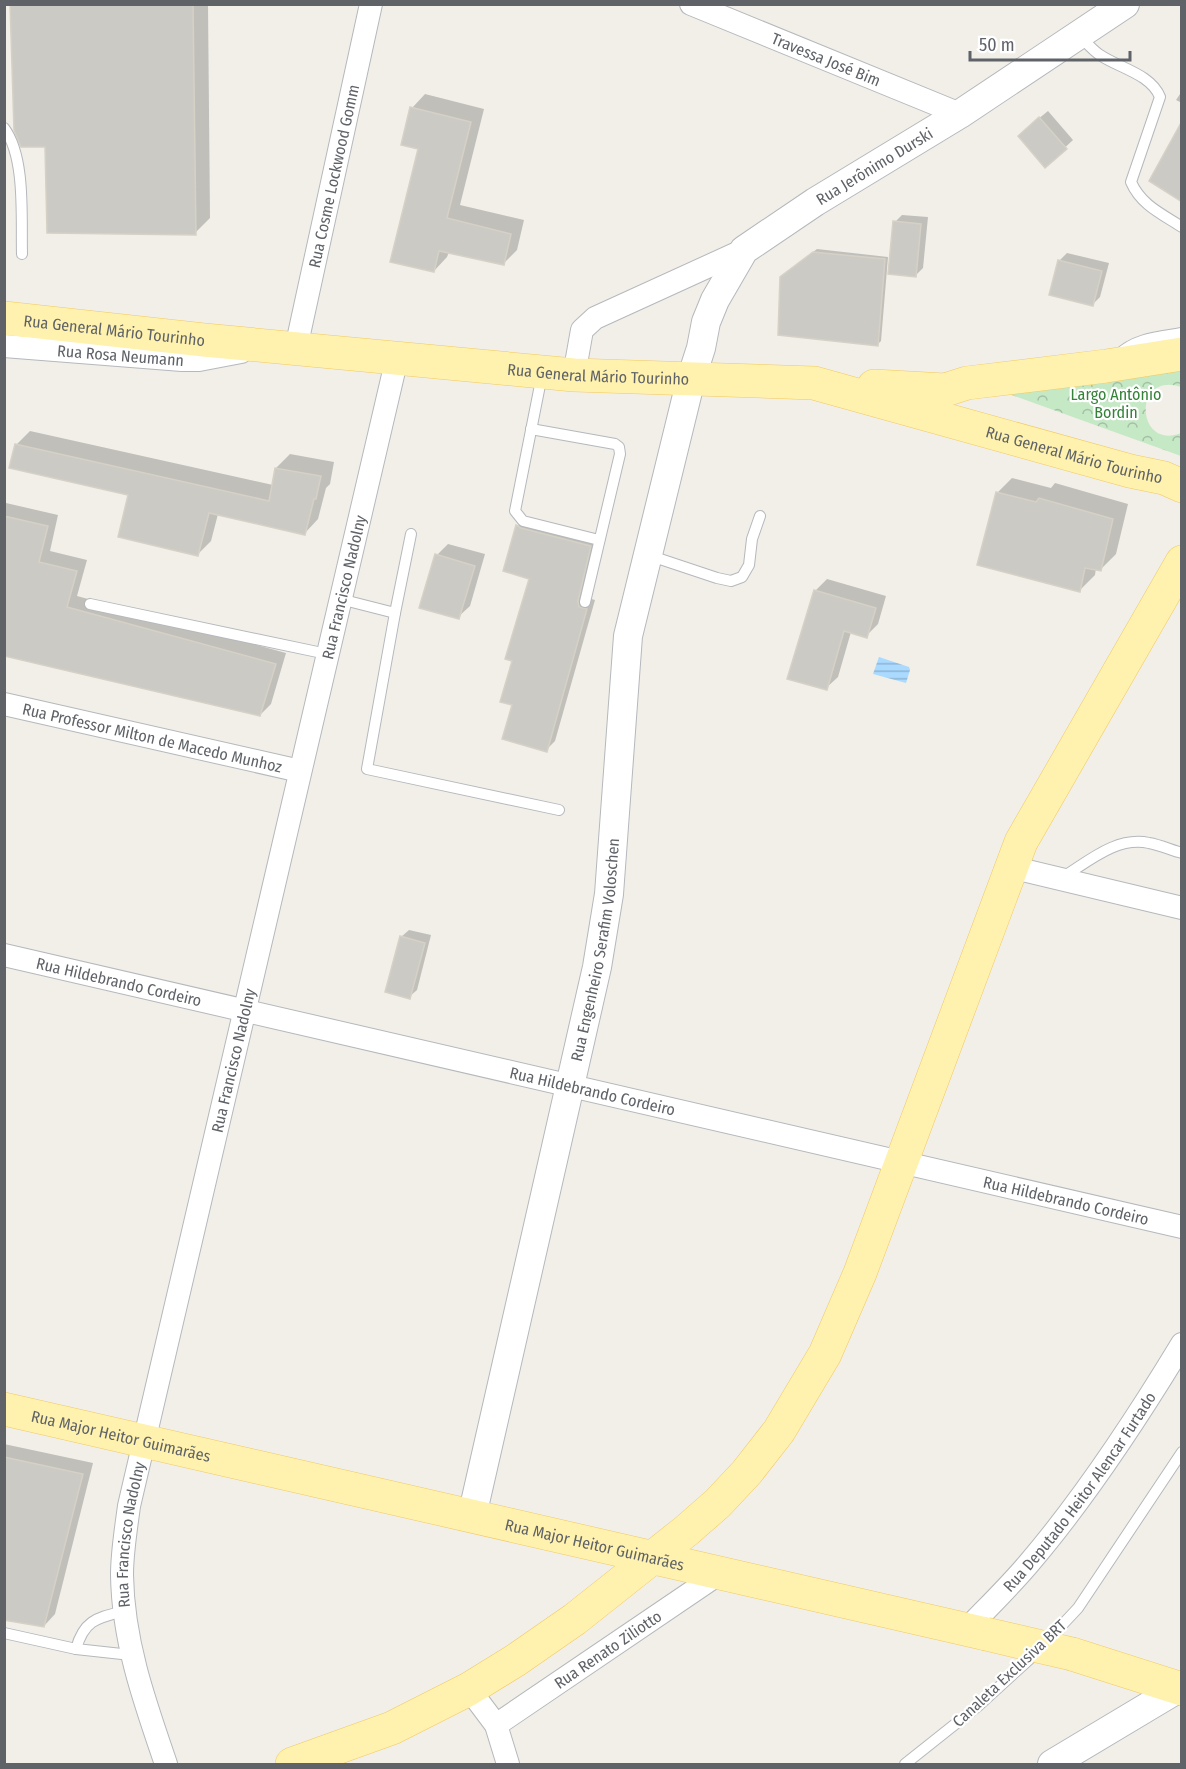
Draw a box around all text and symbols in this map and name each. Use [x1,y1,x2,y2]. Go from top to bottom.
scale bar [970,24,1130,62]
street label: Travessa José Bim [769,29,883,90]
text: 50 m [979,34,1015,56]
street label: Rua Cosme Lockwood Gomm [305,83,363,270]
street label: Rua Jerônimo Durski [813,124,936,209]
street label: Rua General Mário Tourinho [23,311,206,350]
street label: Rua Rosa Neumann [57,341,185,370]
street label: Rua General Mário Tourinho [506,360,690,389]
park label: Largo Antônio Bordin [1071,385,1161,422]
street label: Rua General Mário Tourinho [984,422,1164,487]
street label: Rua Francisco Nadolny [318,512,370,661]
street label: Rua Professor Milton de Macedo Munhoz [21,699,284,777]
street label: Rua Engenheiro Serafim Voloschen [567,837,623,1063]
street label: Rua Hildebrando Cordeiro [34,954,203,1010]
street label: Rua Francisco Nadolny [208,986,260,1134]
street label: Rua Hildebrando Cordeiro [508,1063,677,1120]
street label: Rua Hildebrando Cordeiro [981,1172,1151,1229]
street label: Rua Deputado Heitor Alencar Furtado [999,1388,1160,1596]
street label: Rua Major Heitor Guimarães [29,1407,213,1466]
street label: Rua Francisco Nadolny [113,1459,149,1608]
street label: Rua Major Heitor Guimarães [503,1515,686,1575]
street label: Rua Renato Ziliotto [551,1607,665,1693]
street label: Canaleta Exclusiva BRT [949,1615,1071,1731]

